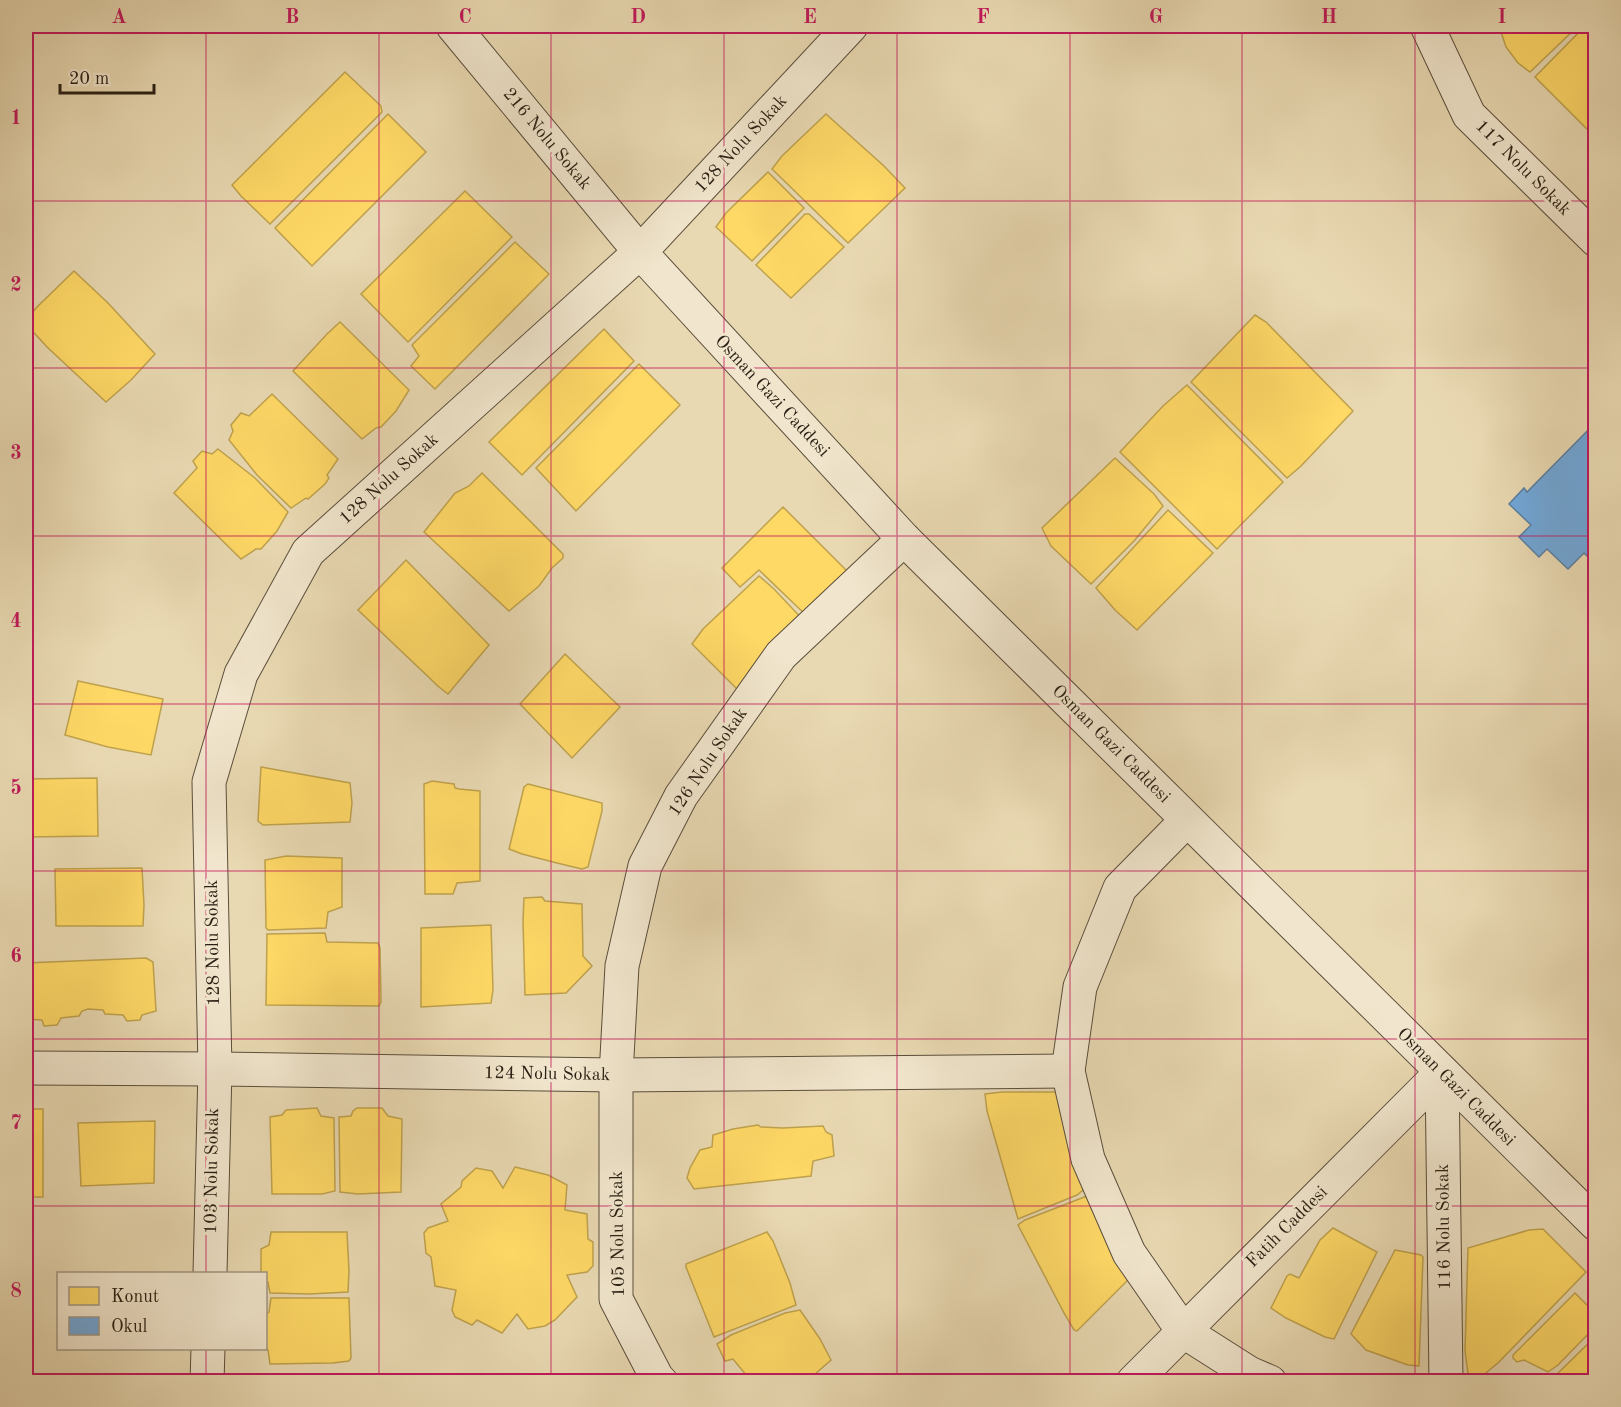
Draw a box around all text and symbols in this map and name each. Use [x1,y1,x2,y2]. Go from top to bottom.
text: A [111,8,127,28]
text: B [285,8,299,28]
text: C [458,8,472,28]
text: D [630,8,646,28]
text: E [803,8,817,28]
text: F [976,8,990,28]
text: G [1149,8,1163,28]
text: H [1321,8,1337,28]
text: I [1498,8,1506,28]
scale bar [60,57,154,95]
text: 20 m [69,70,109,88]
street label: 216 Nolu Sokak [499,85,595,193]
street label: 128 Nolu Sokak [691,92,791,196]
text: 1 [10,109,22,129]
street label: 117 Nolu Sokak [1472,117,1574,219]
text: 2 [10,276,22,296]
street label: Osman Gazi Caddesi [711,332,833,460]
street label: 128 Nolu Sokak [336,430,442,528]
text: 3 [10,444,22,464]
text: 4 [10,612,22,632]
street label: Osman Gazi Caddesi [1049,682,1174,807]
street label: 126 Nolu Sokak [665,705,751,819]
text: 5 [10,778,22,799]
street label: 128 Nolu Sokak [203,880,223,1006]
text: 6 [10,947,22,967]
street label: Osman Gazi Caddesi [1394,1025,1519,1150]
street label: 124 Nolu Sokak [484,1064,610,1084]
street label: 103 Nolu Sokak [202,1108,222,1234]
text: 7 [10,1114,22,1134]
street label: 116 Nolu Sokak [1434,1164,1454,1290]
street label: 105 Nolu Sokak [608,1171,628,1297]
street label: Fatih Caddesi [1243,1183,1331,1271]
legend [57,1272,267,1350]
text: 8 [10,1282,22,1302]
text: Konut [111,1288,159,1306]
text: Okul [111,1318,148,1336]

